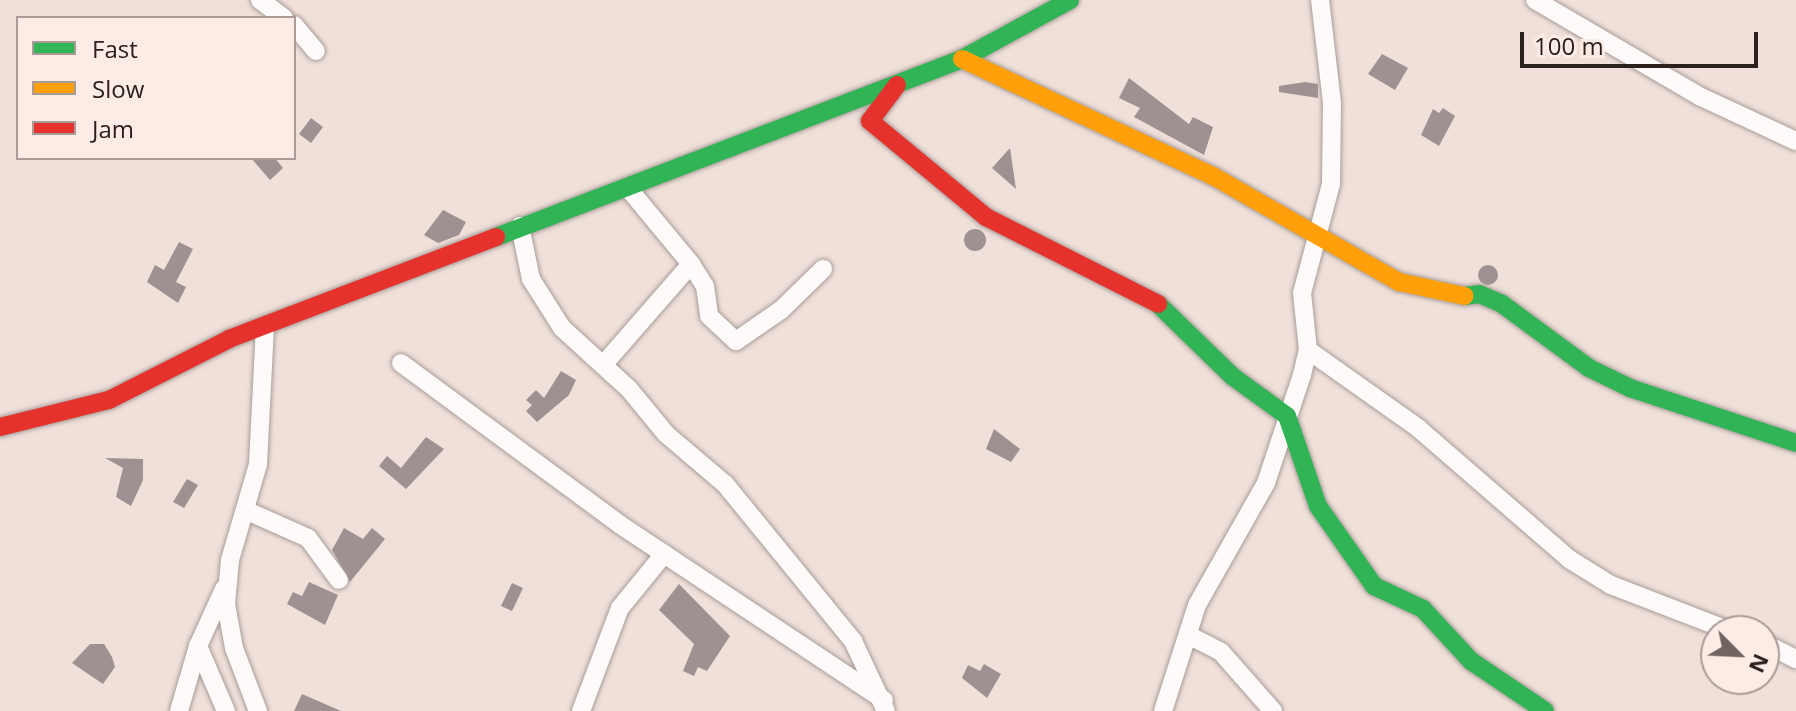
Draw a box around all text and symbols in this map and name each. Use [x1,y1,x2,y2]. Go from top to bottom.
legend [16,16,296,160]
scale bar [1524,16,1762,66]
text: 100 m [1534,29,1604,62]
text: Fast [92,32,138,65]
text: Slow [92,72,144,105]
text: Jam [92,112,134,145]
north arrow [1700,615,1780,695]
text: N [1743,650,1777,678]

